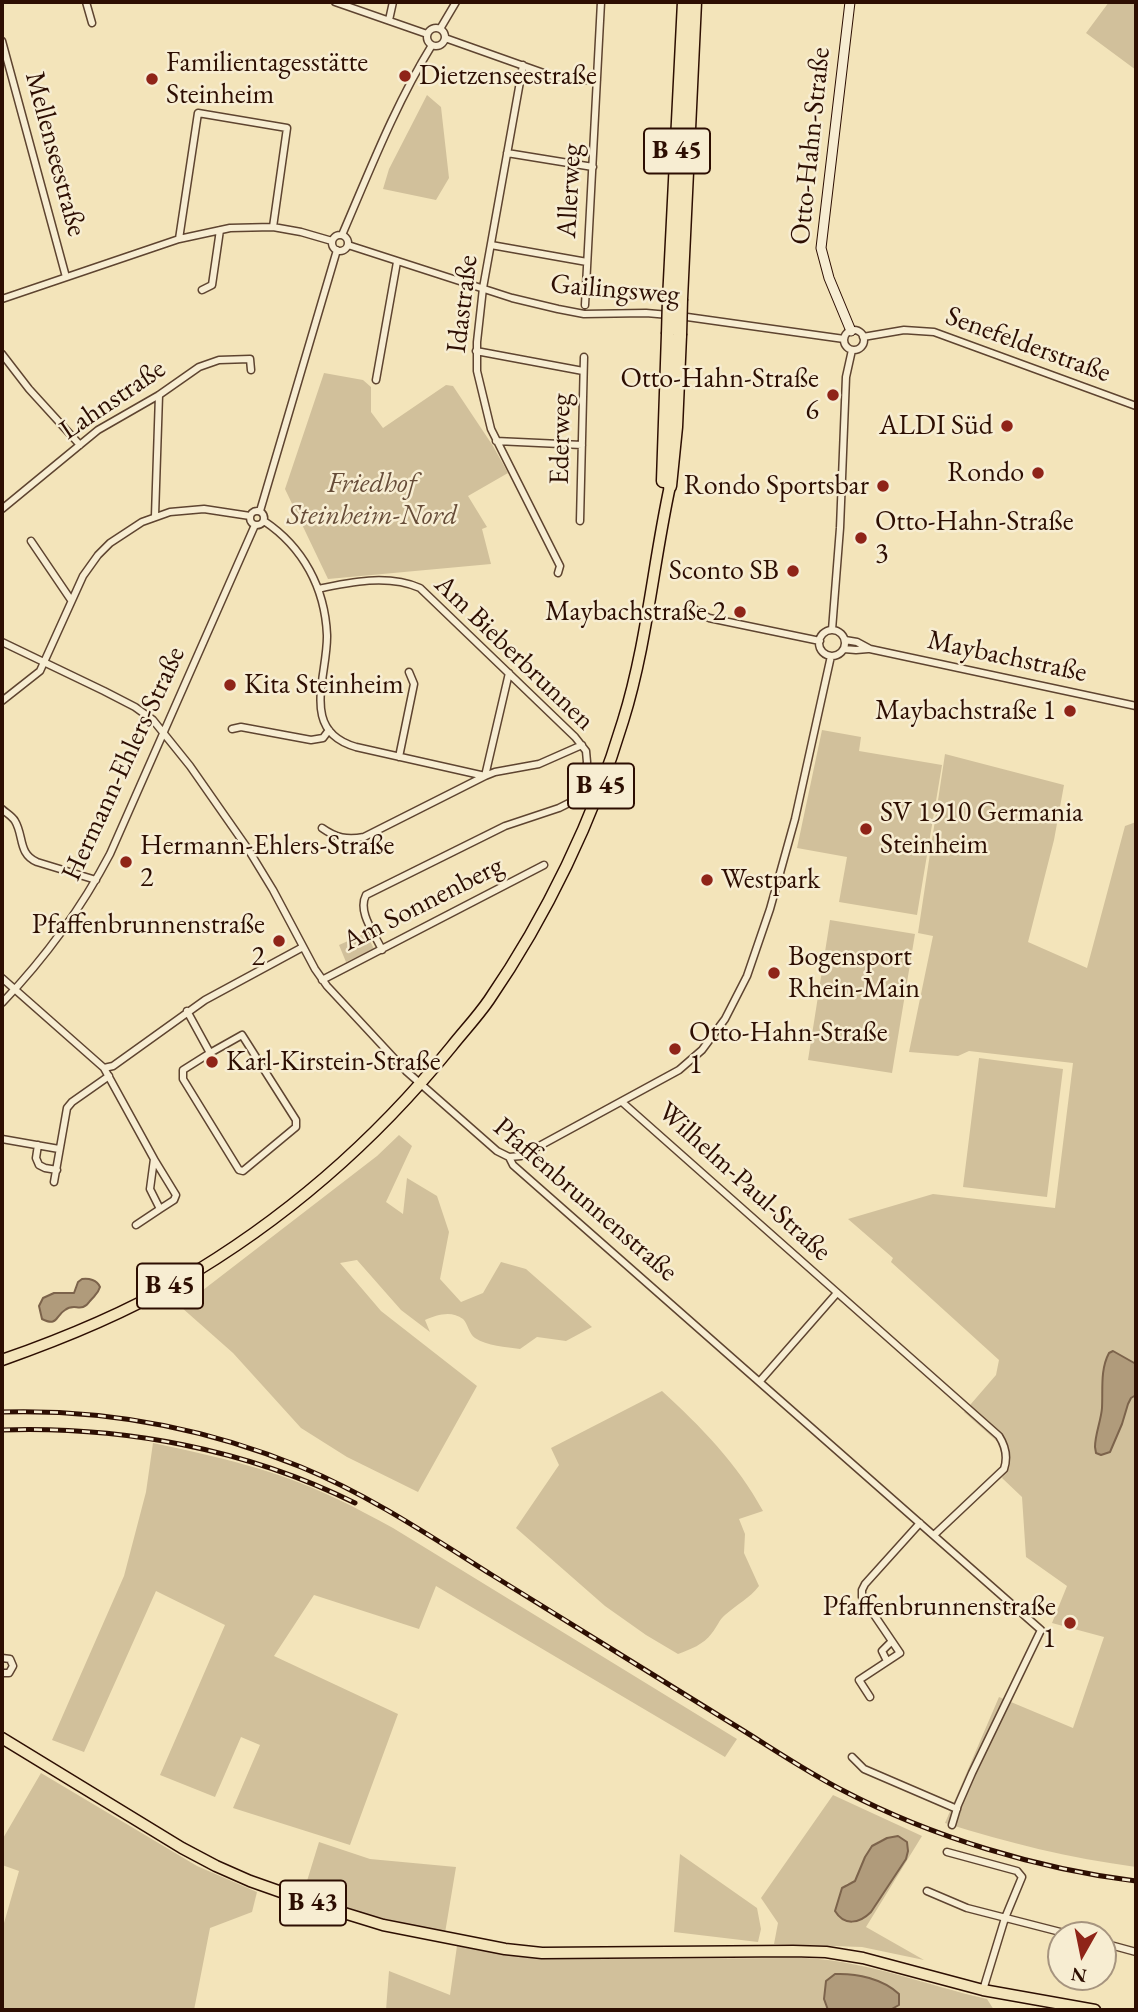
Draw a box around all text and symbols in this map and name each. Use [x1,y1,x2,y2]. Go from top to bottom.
street label: Otto-Hahn-Straße [784,45,838,247]
place label: Familientagesstätte Steinheim [166,46,368,112]
place label: Dietzenseestraße [419,59,597,93]
street label: Mellenseestraße [17,68,93,240]
marker: Dietzenseestraße [397,68,413,84]
marker: Familientagesstätte Steinheim [144,71,160,87]
road number: B 45 [644,128,710,174]
street label: Allerweg [551,143,589,239]
street label: Idastraße [440,253,486,355]
street label: Gailingsweg [549,268,681,312]
street label: Senefelderstraße [941,300,1115,390]
street label: Lahnstraße [54,352,172,448]
place label: Otto-Hahn-Straße 6 [620,362,819,428]
marker: Otto-Hahn-Straße 6 [825,387,841,403]
street label: Ederweg [543,393,579,485]
place label: ALDI Süd [879,409,993,443]
marker: ALDI Süd [999,418,1015,434]
place label: Rondo [947,456,1024,490]
marker: Rondo [1030,465,1046,481]
park label: Friedhof Steinheim-Nord [287,467,457,533]
place label: Rondo Sportsbar [684,469,869,503]
marker: Rondo Sportsbar [875,478,891,494]
place label: Otto-Hahn-Straße 3 [875,505,1074,571]
marker: Otto-Hahn-Straße 3 [853,530,869,546]
place label: Sconto SB [669,554,779,588]
marker: Sconto SB [785,563,801,579]
street label: Am Bieberbrunnen [427,568,601,738]
place label: Maybachstraße 2 [545,595,726,629]
marker: Maybachstraße 2 [732,604,748,620]
street label: Maybachstraße [924,624,1090,690]
street label: Hermann-Ehlers-Straße [55,642,193,886]
place label: Kita Steinheim [244,668,404,702]
marker: Kita Steinheim [222,677,238,693]
place label: Maybachstraße 1 [875,694,1056,728]
marker: Maybachstraße 1 [1062,703,1078,719]
road number: B 45 [568,764,634,808]
place label: SV 1910 Germania Steinheim [880,796,1083,862]
marker: SV 1910 Germania Steinheim [858,821,874,837]
place label: Hermann-Ehlers-Straße 2 [140,829,394,895]
street label: Am Sonnenberg [337,849,509,959]
marker: Hermann-Ehlers-Straße 2 [118,854,134,870]
place label: Westpark [721,863,820,897]
marker: Westpark [699,872,715,888]
place label: Pfaffenbrunnenstraße 2 [32,908,265,974]
marker: Pfaffenbrunnenstraße 2 [271,933,287,949]
place label: Bogensport Rhein-Main [788,940,920,1006]
marker: Bogensport Rhein-Main [766,965,782,981]
place label: Otto-Hahn-Straße 1 [689,1016,888,1082]
marker: Otto-Hahn-Straße 1 [667,1041,683,1057]
place label: Karl-Kirstein-Straße [226,1045,441,1079]
marker: Karl-Kirstein-Straße [204,1054,220,1070]
street label: Wilhelm-Paul-Straße [650,1095,838,1269]
street label: Pfaffenbrunnenstraße [486,1111,684,1289]
road number: B 45 [137,1264,203,1308]
place label: Pfaffenbrunnenstraße 1 [823,1590,1056,1656]
marker: Pfaffenbrunnenstraße 1 [1062,1615,1078,1631]
road number: B 43 [280,1880,346,1926]
north arrow [1047,1921,1117,1991]
text: N [1069,1962,1088,1989]

